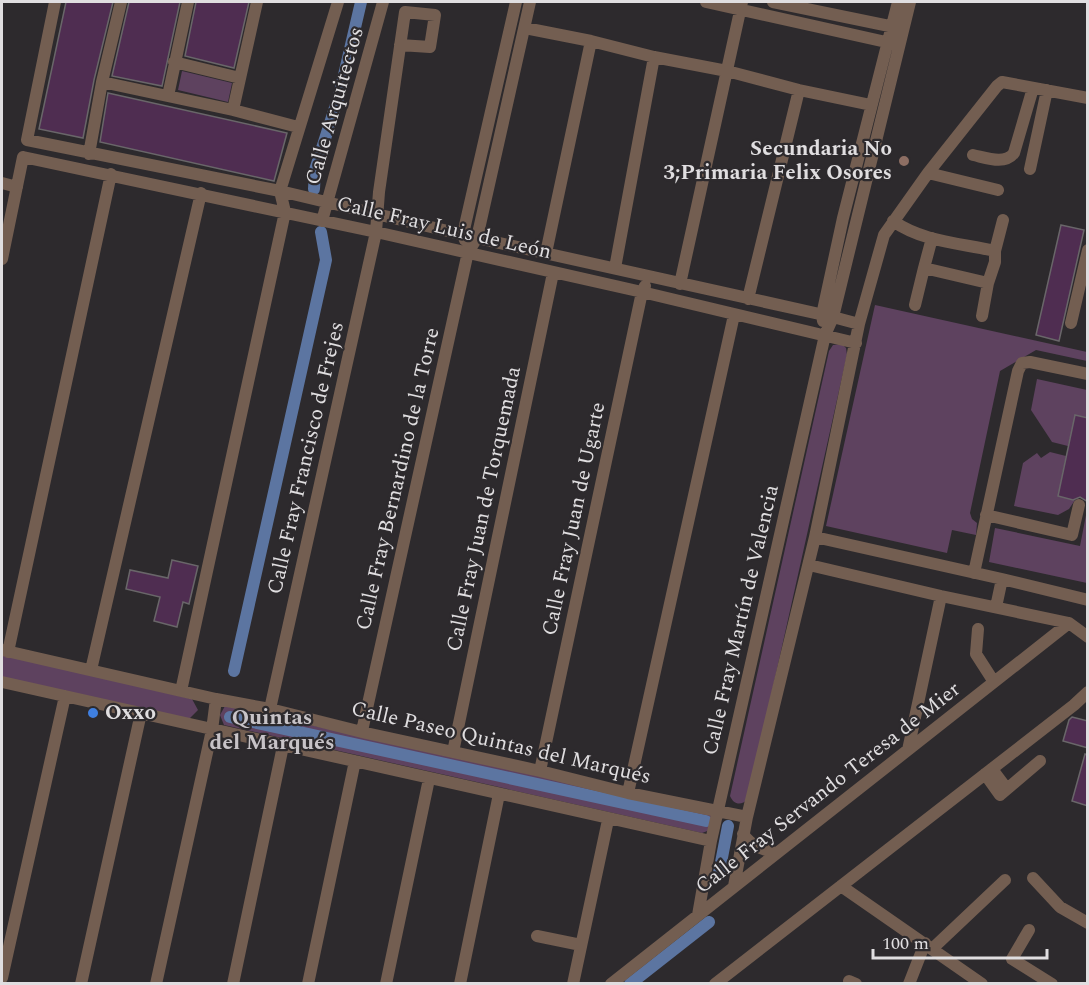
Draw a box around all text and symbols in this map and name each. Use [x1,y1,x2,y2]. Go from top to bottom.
street label: Calle Arquitectos [297,23,373,189]
place label: Secundaria No 3;Primaria Felix Osores [663,133,892,189]
marker: Secundaria No 3;Primaria Felix Osores [897,154,911,168]
street label: Calle Fray Luis de León [333,188,555,268]
street label: Calle Fray Francisco de Frejes [259,319,353,597]
street label: Calle Fray Bernardino de la Torre [348,324,448,634]
street label: Calle Fray Juan de Torquemada [438,363,530,655]
street label: Calle Fray Juan de Ugarte [534,399,614,639]
street label: Calle Fray Martín de Valencia [694,481,788,759]
street label: Calle Fray Servando Teresa de Mier [688,674,968,902]
street label: Calle Paseo Quintas del Marqués [348,693,654,793]
place label: Oxxo [105,697,156,729]
district label: Quintas del Marqués [209,701,335,759]
marker: Oxxo [86,706,100,720]
scale bar [873,922,1047,960]
text: 100 m [882,930,929,957]

